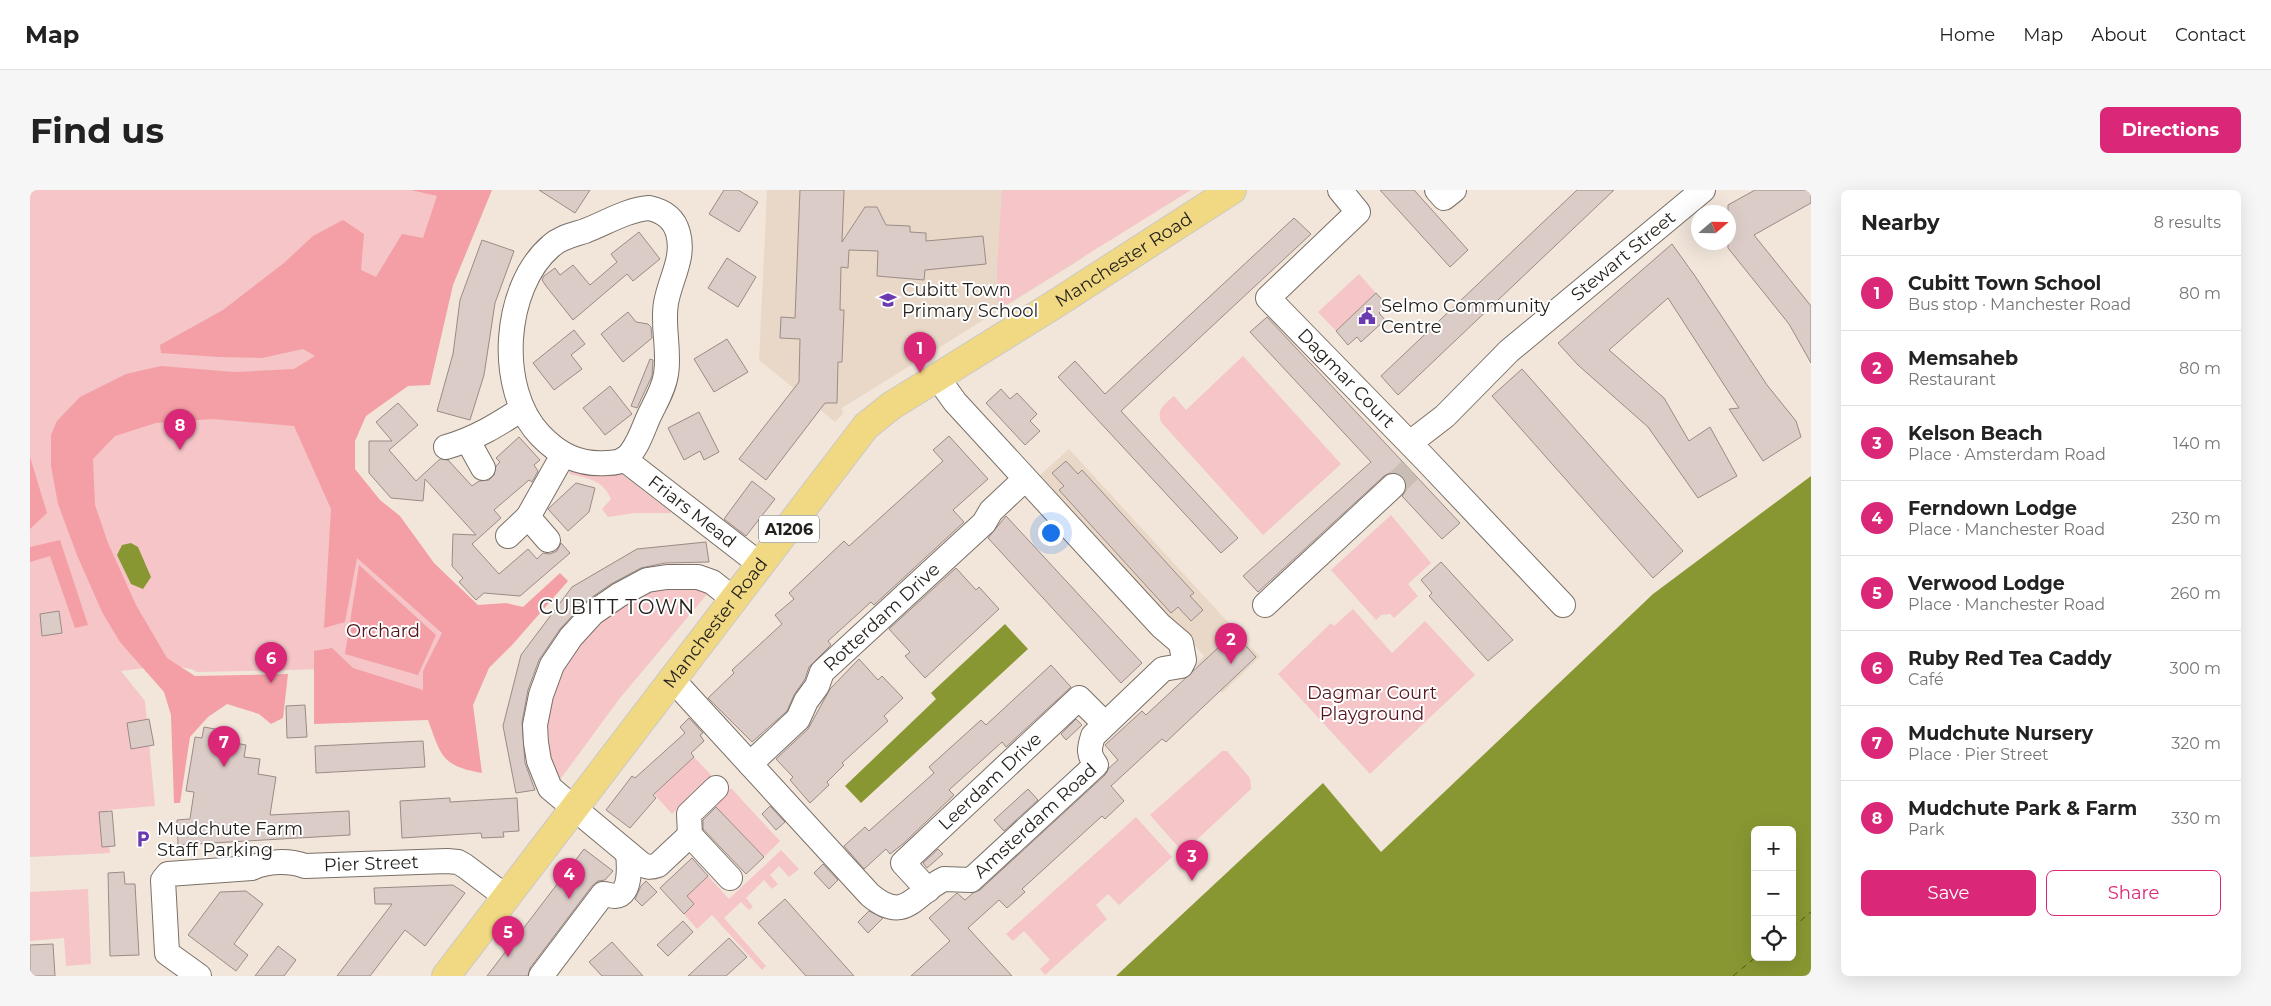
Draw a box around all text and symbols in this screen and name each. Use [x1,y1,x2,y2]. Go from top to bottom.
text: Map [25,20,79,49]
text: Home [1939,24,1995,46]
text: Map [2023,24,2063,46]
text: About [2091,24,2147,46]
text: Contact [2175,24,2246,46]
button: Directions [2100,107,2241,153]
text: Find us [30,109,164,152]
north arrow [1691,205,1736,250]
street label: Manchester Road [1051,207,1196,312]
street label: Stewart Street [1567,207,1680,306]
text: Nearby [1861,210,1940,235]
text: 8 results [2154,213,2221,232]
text: Cubitt Town School [1908,272,2101,295]
place label: Cubitt Town Primary School [902,279,1038,322]
text: 1 [1874,284,1880,303]
text: 80 m [2179,284,2221,303]
school or university icon: Cubitt Town Primary School [878,290,898,310]
place label: Selmo Community Centre [1381,295,1550,338]
text: Bus stop · Manchester Road [1908,295,2131,314]
public building icon: Selmo Community Centre [1357,306,1377,326]
street label: Dagmar Court [1293,324,1400,433]
pin: 1 [904,332,936,373]
text: Memsaheb [1908,347,2018,370]
text: 2 [1872,359,1882,378]
text: 80 m [2179,359,2221,378]
text: Restaurant [1908,370,1996,389]
pin: 8 [164,409,196,450]
text: Kelson Beach [1908,422,2043,445]
text: 3 [1872,434,1882,453]
text: 140 m [2173,434,2221,453]
text: Place · Amsterdam Road [1908,445,2106,464]
street label: Friars Mead [644,471,740,552]
text: Ferndown Lodge [1908,497,2077,520]
text: 4 [1871,509,1883,528]
text: 230 m [2171,509,2221,528]
road number: A1206 [759,516,819,542]
your location [1038,520,1064,546]
text: Place · Manchester Road [1908,520,2105,539]
street label: Manchester Road [659,553,772,693]
street label: Rotterdam Drive [819,558,944,676]
text: Verwood Lodge [1908,572,2065,595]
text: 5 [1872,584,1882,603]
text: 260 m [2170,584,2221,603]
district label: CUBITT TOWN [539,595,695,619]
text: Place · Manchester Road [1908,595,2105,614]
park label: Orchard [346,620,420,642]
pin: 2 [1215,623,1247,664]
pin: 6 [255,642,287,683]
text: Ruby Red Tea Caddy [1908,647,2112,670]
text: 6 [1872,659,1882,678]
text: 300 m [2170,659,2221,678]
text: Café [1908,670,1944,689]
park label: Dagmar Court Playground [1307,682,1437,725]
text: Mudchute Nursery [1908,722,2093,745]
pin: 7 [208,726,240,767]
street label: Leerdam Drive [934,728,1046,835]
text: 7 [1872,734,1882,753]
text: 320 m [2171,734,2221,753]
text: Place · Pier Street [1908,745,2049,764]
street label: Amsterdam Road [969,759,1101,883]
text: Mudchute Park & Farm [1908,797,2137,820]
text: 8 [1872,809,1882,828]
text: 330 m [2171,809,2221,828]
place label: Mudchute Farm Staff Parking [157,818,303,861]
text: Park [1908,820,1945,839]
map controls [1751,826,1796,961]
button: + [1751,826,1796,871]
parking icon: Mudchute Farm Staff Parking [133,829,153,849]
pin: 3 [1176,840,1208,881]
street label: Pier Street [323,851,419,876]
pin: 4 [553,858,585,899]
button: Save [1861,870,2036,916]
button: Share [2046,870,2221,916]
button: − [1751,871,1796,916]
pin: 5 [492,916,524,957]
button: locate [1751,916,1796,961]

